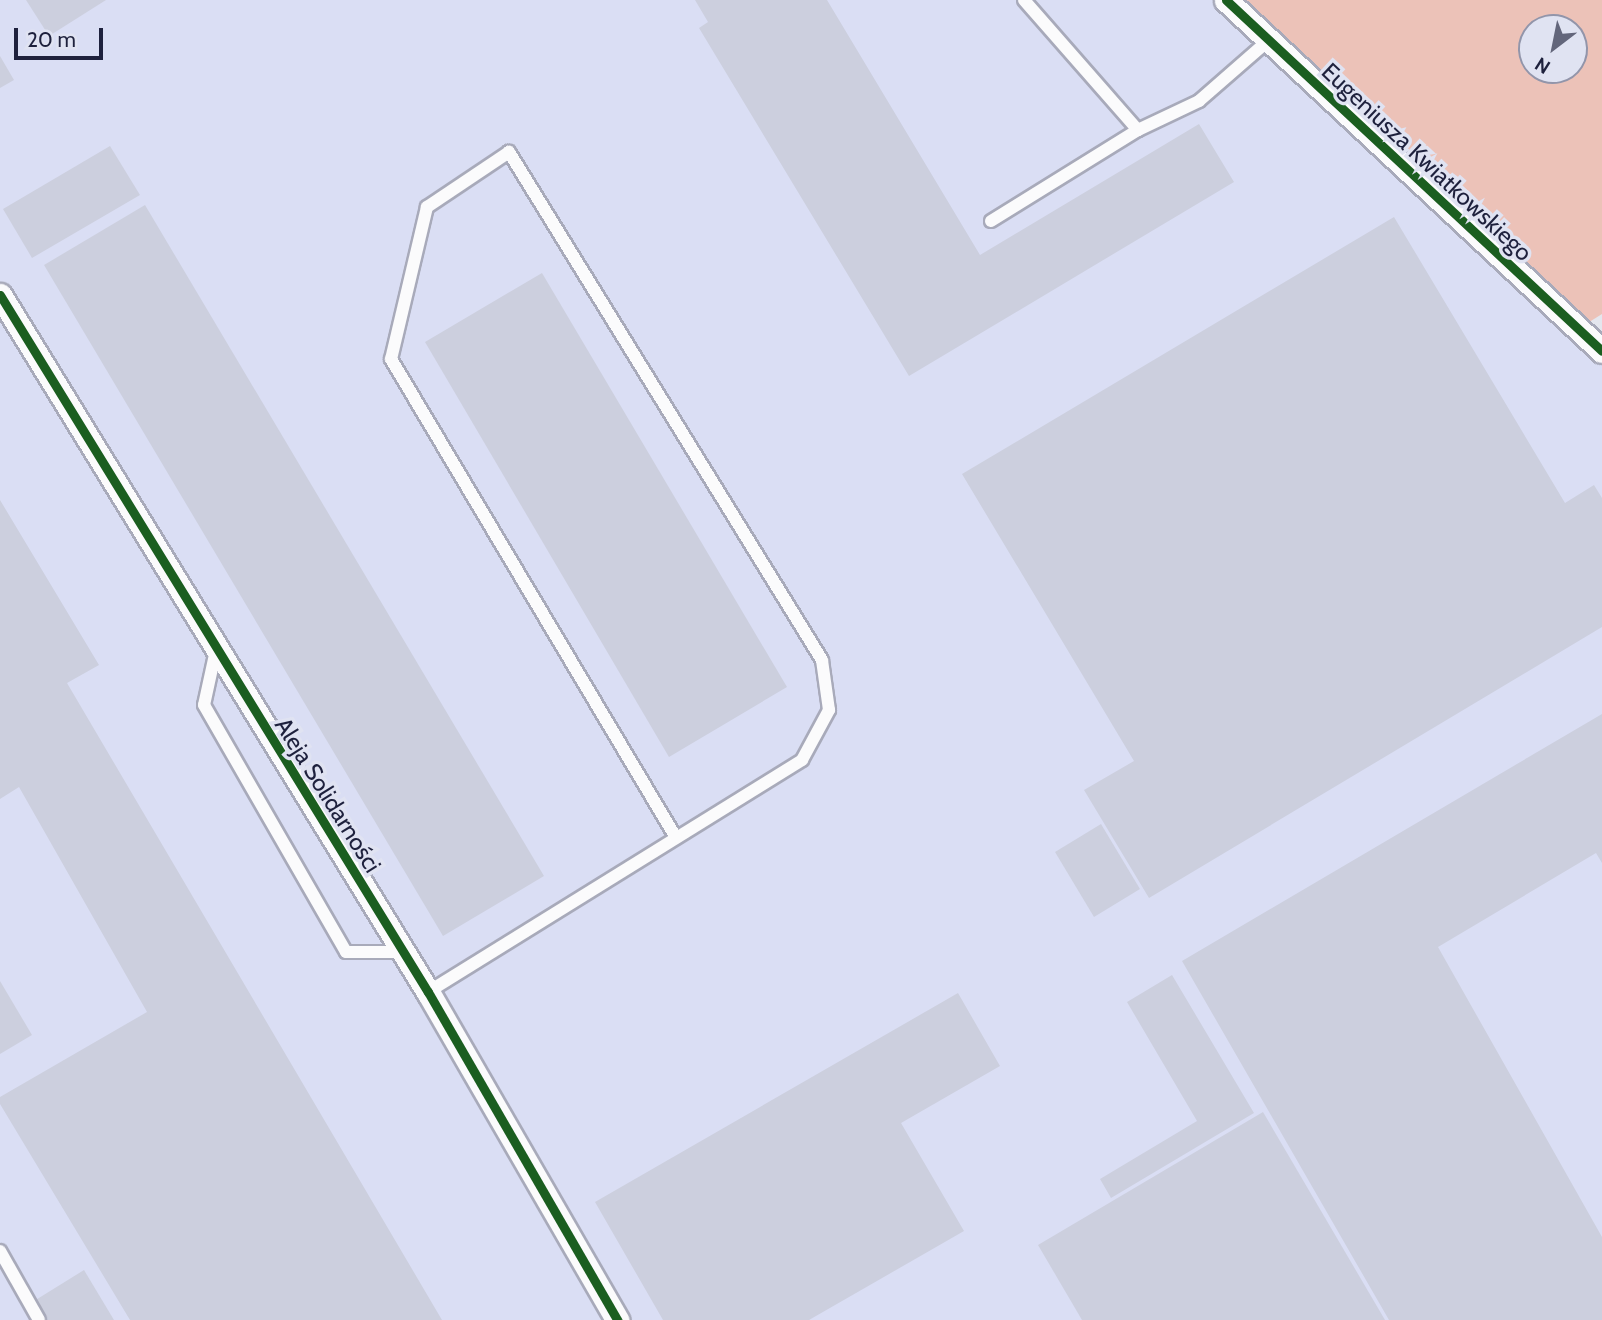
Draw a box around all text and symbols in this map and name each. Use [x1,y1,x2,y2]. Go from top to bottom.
scale bar [18,14,107,58]
north arrow [1518,14,1588,84]
text: 20 m [27,27,76,52]
text: N [1531,52,1554,79]
street label: Eugeniusza Kwiatkowskiego [1316,57,1538,267]
street label: Aleja Solidarności [269,712,387,878]

